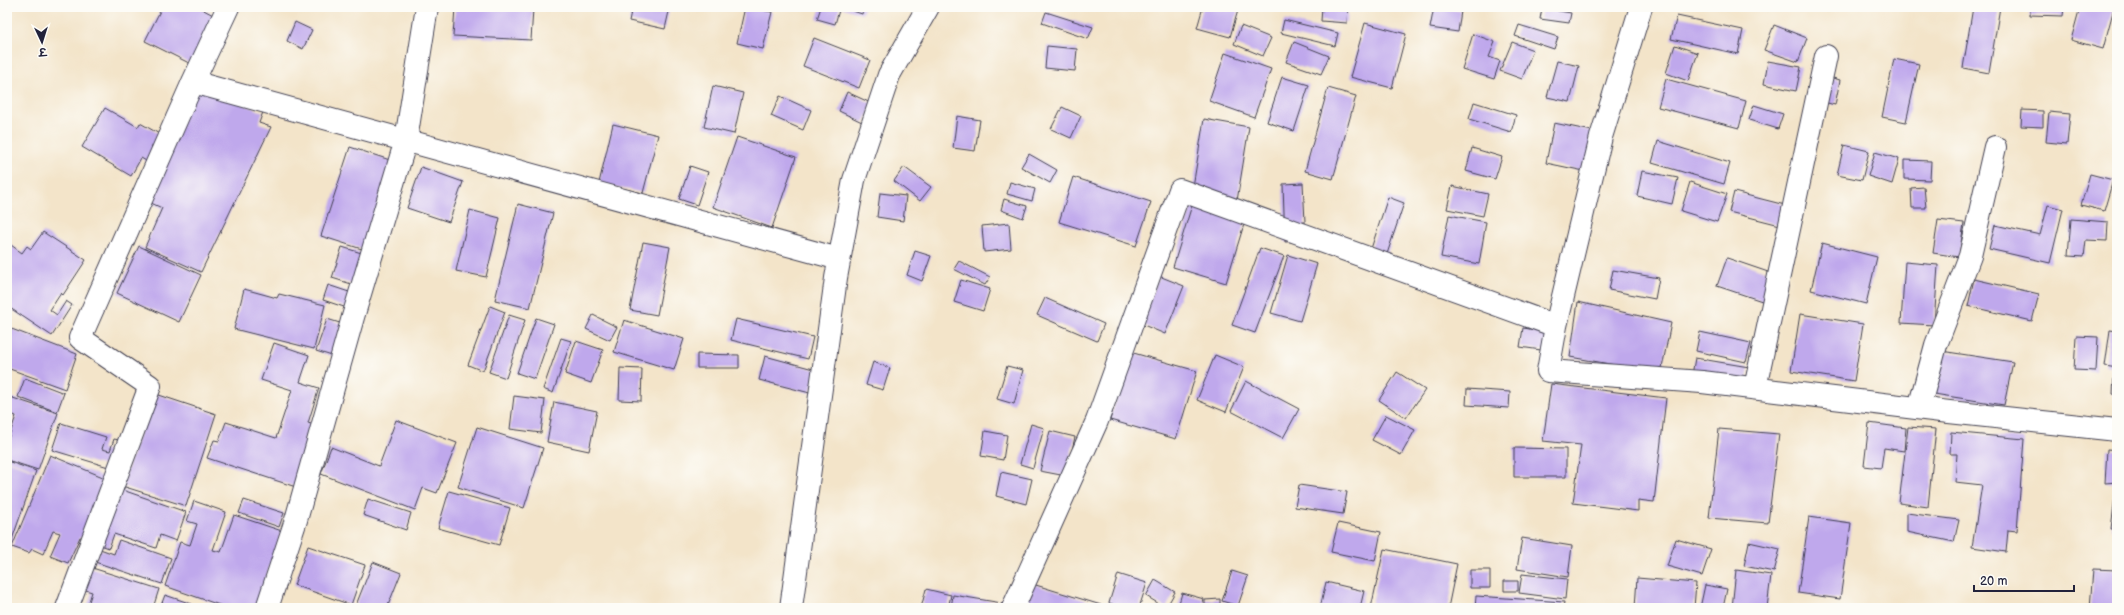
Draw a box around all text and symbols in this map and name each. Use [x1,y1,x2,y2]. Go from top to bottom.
north arrow [22,22,62,62]
text: उ [37,45,48,58]
scale bar [1974,567,2074,593]
text: 20 m [1980,574,2007,589]

